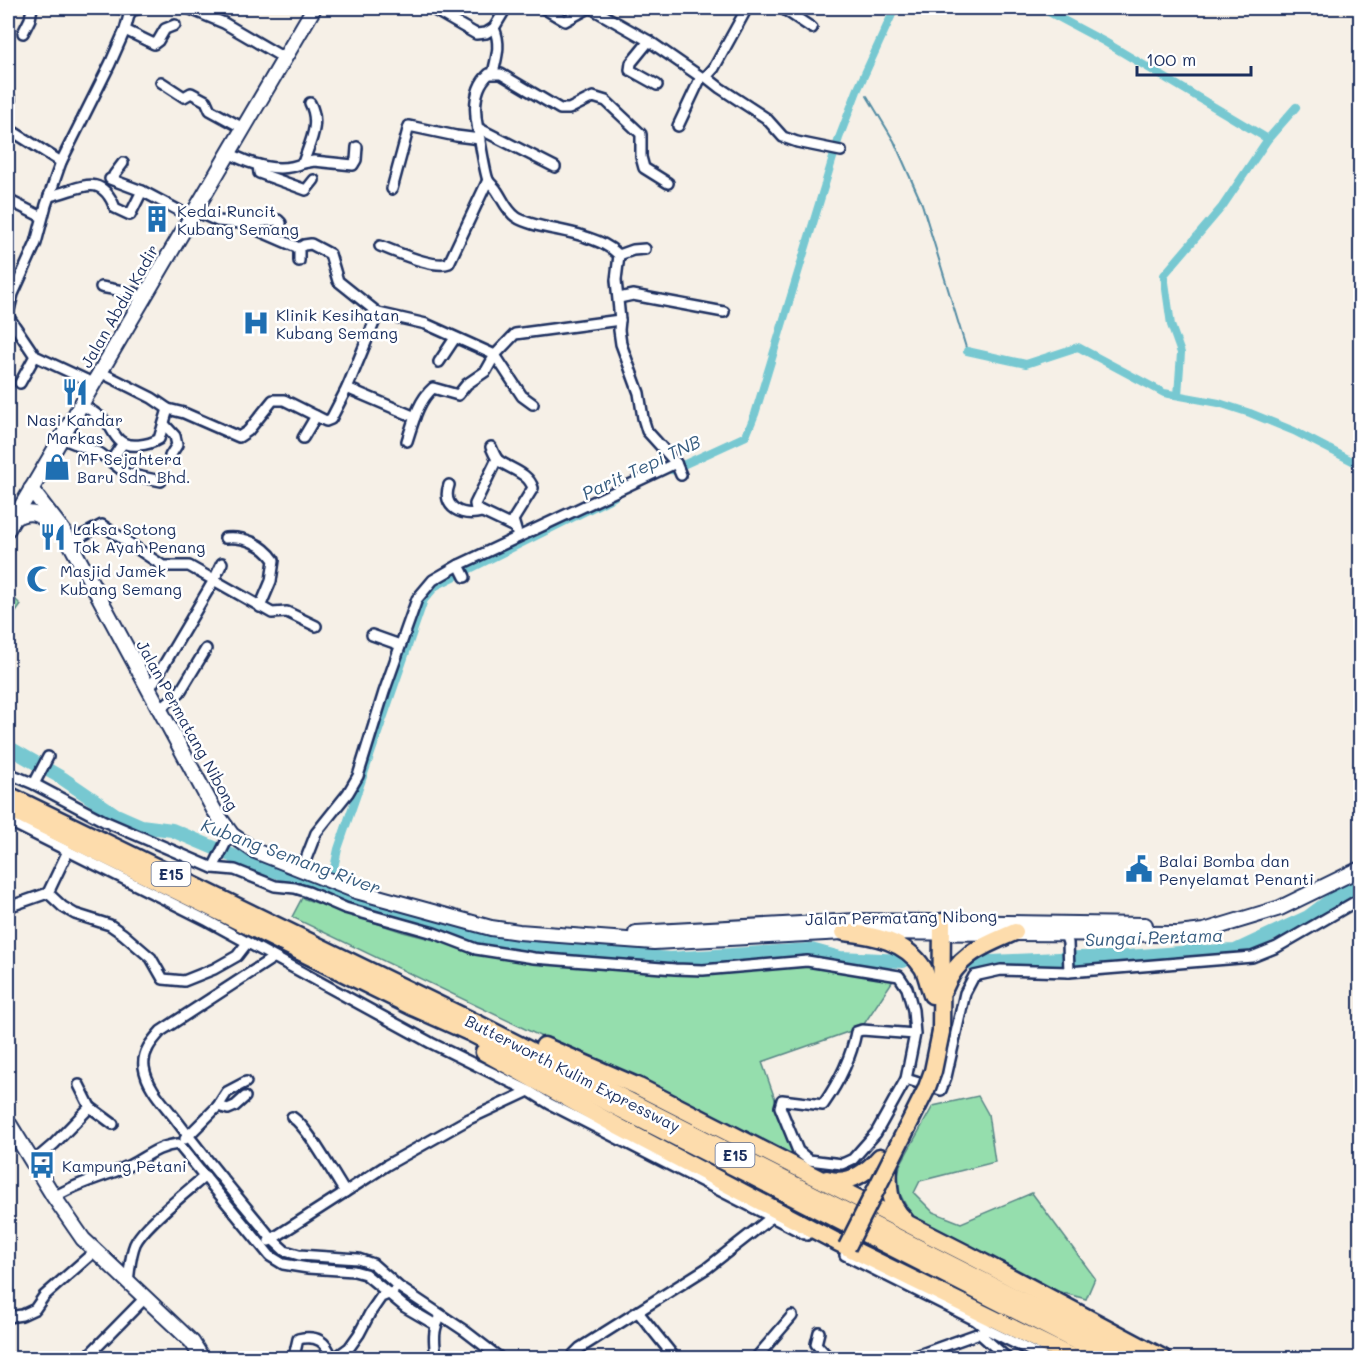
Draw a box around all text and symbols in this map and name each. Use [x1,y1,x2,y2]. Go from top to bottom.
scale bar [1137,39,1251,77]
text: 100 m [1146,47,1196,71]
place label: Kedai Runcit Kubang Semang [177,200,299,239]
building icon: Kedai Runcit Kubang Semang [142,204,172,234]
street label: Jalan Abdul Kadir [75,241,163,371]
place label: Klinik Kesihatan Kubang Semang [276,304,399,343]
hospital icon: Klinik Kesihatan Kubang Semang [241,308,271,338]
restaurant icon: Nasi Kandar Markas [60,377,90,407]
place label: Nasi Kandar Markas [27,409,123,448]
water label: Parit Tepi TNB [578,429,705,505]
place label: MF Sejahtera Baru Sdn. Bhd. [77,448,191,487]
shop icon: MF Sejahtera Baru Sdn. Bhd. [42,452,72,482]
place label: Laksa Sotong Tok Ayah Penang [73,518,205,557]
restaurant icon: Laksa Sotong Tok Ayah Penang [38,522,68,552]
place label: Masjid Jamek Kubang Semang [60,560,182,599]
mosque icon: Masjid Jamek Kubang Semang [25,564,55,594]
street label: Jalan Permatang Nibong [132,636,244,814]
water label: Kubang Semang River [198,812,384,900]
place label: Balai Bomba dan Penyelamat Penanti [1159,850,1314,889]
public building icon: Balai Bomba dan Penyelamat Penanti [1124,854,1154,884]
road number: E15 [152,862,190,886]
street label: Jalan Permatang Nibong [805,905,997,929]
water label: Sungai Pertama [1084,923,1224,951]
street label: Butterworth Kulim Expressway [462,1010,684,1136]
road number: E15 [716,1143,754,1167]
bus stop icon: Kampung Petani [27,1150,57,1180]
place label: Kampung Petani [62,1155,187,1176]

